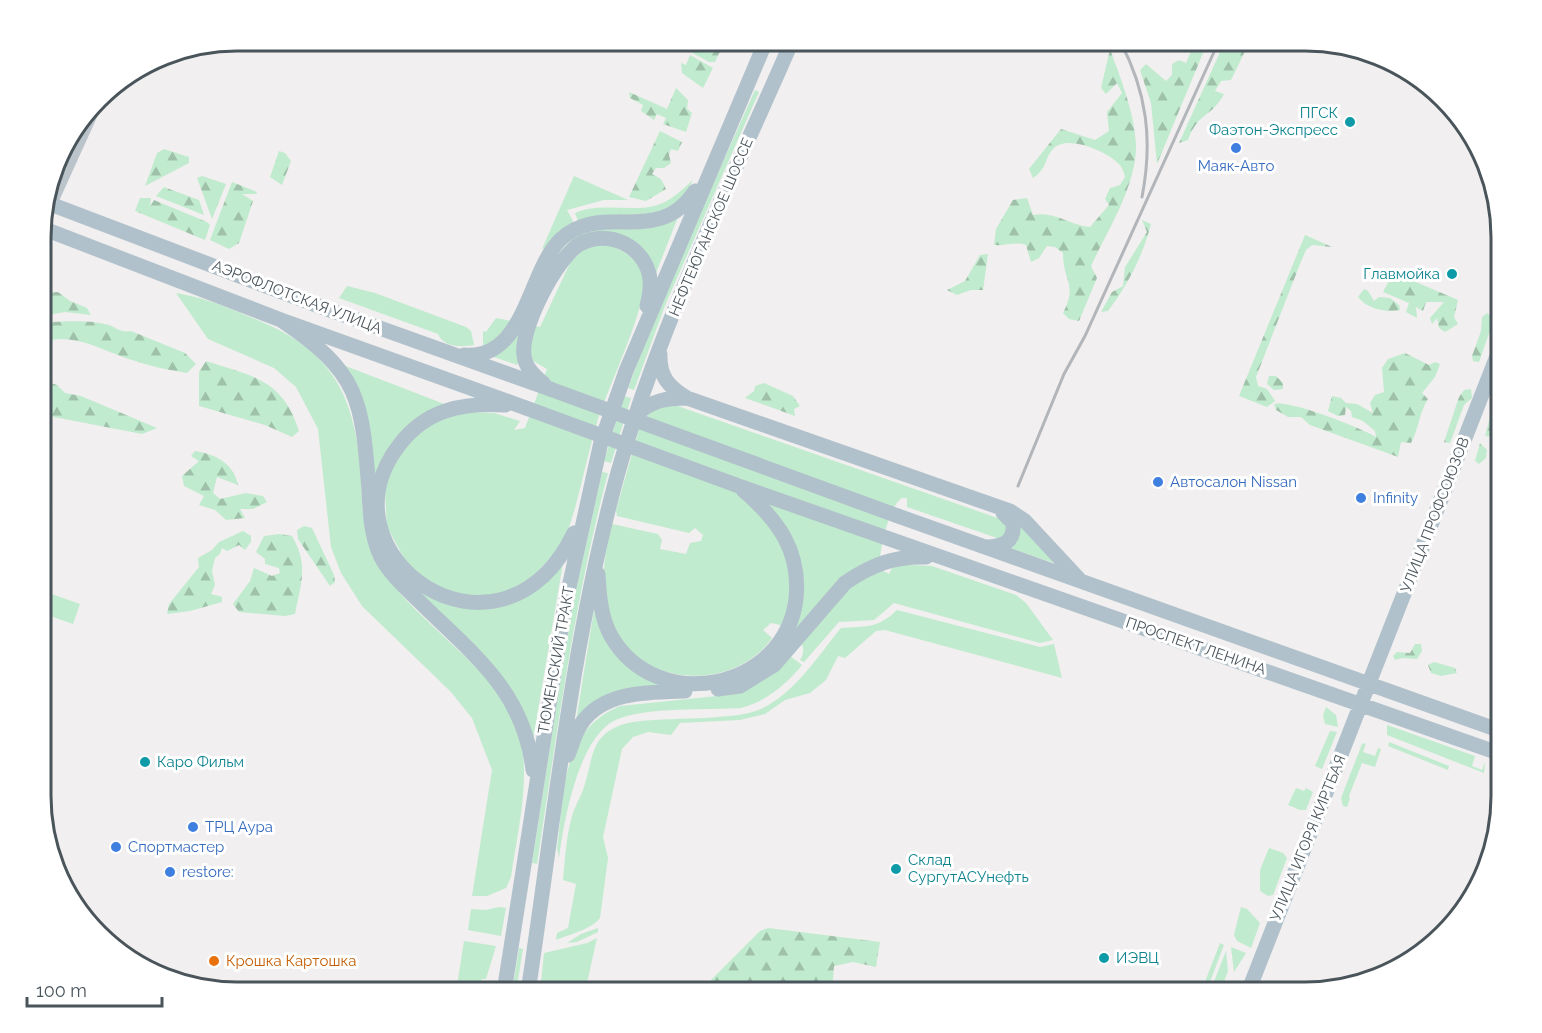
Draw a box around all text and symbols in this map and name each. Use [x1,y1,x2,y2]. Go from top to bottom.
place label: ПГСК Фаэтон-Экспресс [1209,104,1338,139]
marker: ПГСК Фаэтон-Экспресс [1343,115,1357,129]
street label: НЕФТЕЮГАНСКОЕ ШОССЕ [665,135,757,319]
marker: Маяк-Авто [1229,141,1243,155]
place label: Маяк-Авто [1198,157,1274,175]
street label: АЭРОФЛОТСКАЯ УЛИЦА [210,256,384,338]
place label: Главмойка [1363,265,1440,283]
marker: Главмойка [1445,267,1459,281]
street label: УЛИЦА ПРОФСОЮЗОВ [1397,435,1473,595]
place label: Автосалон Nissan [1170,473,1297,491]
marker: Автосалон Nissan [1151,475,1165,489]
place label: Infinity [1373,489,1418,507]
marker: Infinity [1354,491,1368,505]
street label: ТЮМЕНСКИЙ ТРАКТ [534,585,578,735]
street label: ПРОСПЕКТ ЛЕНИНА [1123,614,1269,678]
street label: УЛИЦА ИГОРЯ КИРТБАЯ [1266,752,1350,924]
place label: Каро Фильм [157,753,244,771]
marker: Каро Фильм [138,755,152,769]
place label: ТРЦ Аура [205,818,273,836]
marker: ТРЦ Аура [186,820,200,834]
place label: Спортмастер [128,838,224,856]
marker: Спортмастер [109,840,123,854]
place label: Склад СургутАСУнефть [908,851,1029,886]
marker: Склад СургутАСУнефть [889,862,903,876]
place label: restore: [182,863,234,881]
marker: restore: [163,865,177,879]
place label: ИЭВЦ [1116,949,1159,967]
marker: ИЭВЦ [1097,951,1111,965]
place label: Крошка Картошка [226,952,356,970]
marker: Крошка Картошка [207,954,221,968]
scale bar [27,970,162,1008]
text: 100 m [36,980,87,1001]

